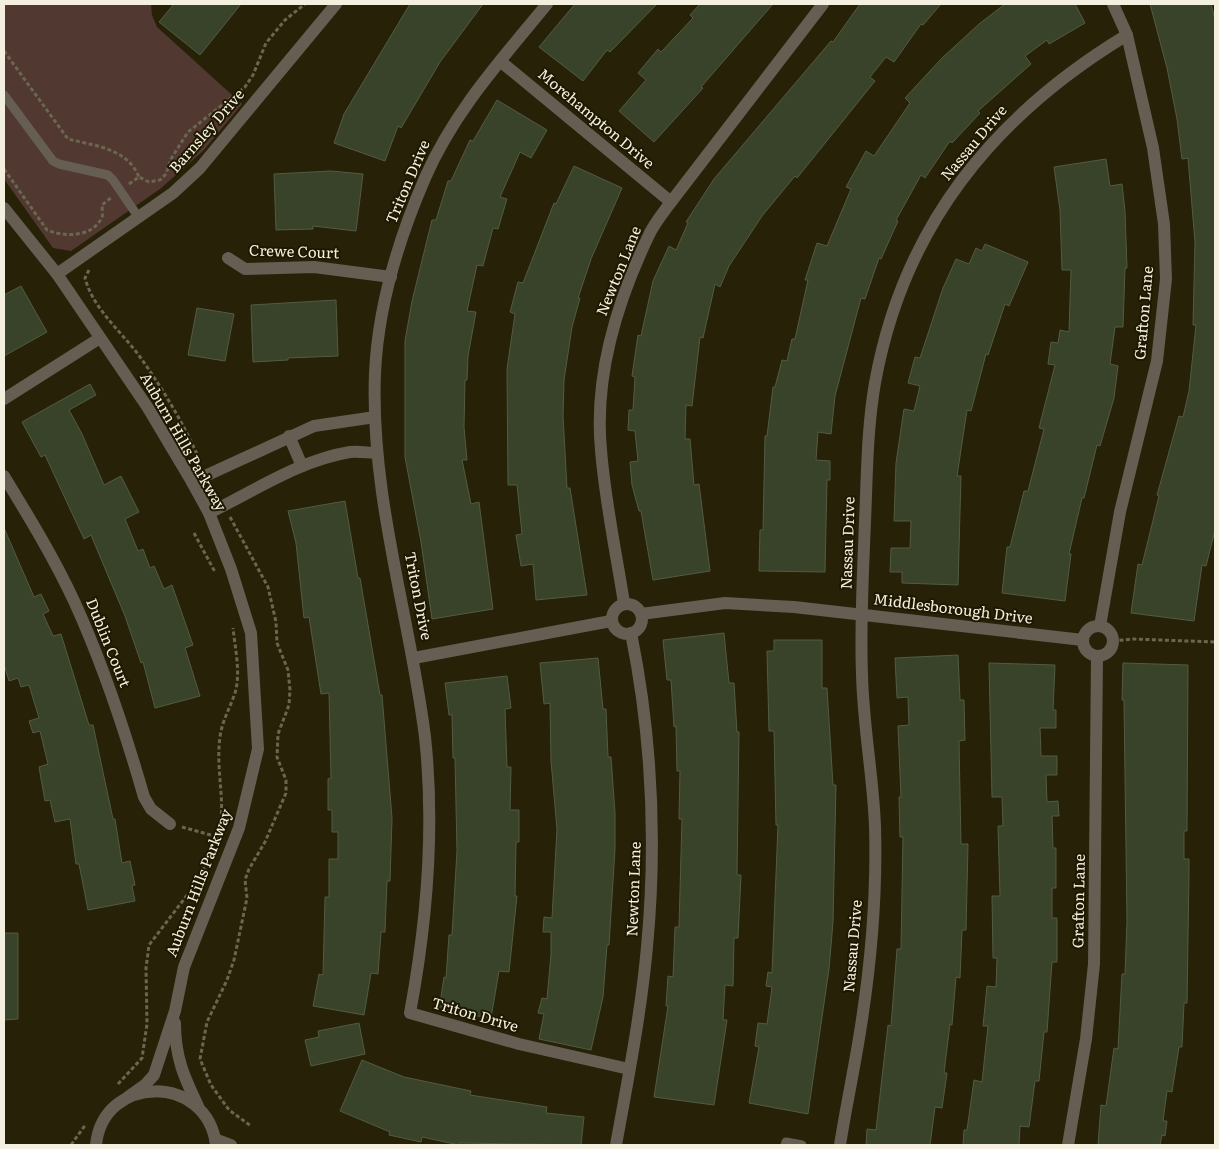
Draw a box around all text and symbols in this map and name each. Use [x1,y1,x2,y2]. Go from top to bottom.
street label: Morehampton Drive [534,62,660,174]
street label: Barnsley Drive [163,83,249,177]
street label: Nassau Drive [934,99,1012,185]
street label: Triton Drive [379,136,435,227]
street label: Newton Lane [589,222,646,319]
street label: Crewe Court [248,237,340,264]
street label: Grafton Lane [1127,265,1158,361]
street label: Auburn Hills Parkway [135,368,234,515]
street label: Nassau Drive [833,496,860,590]
street label: Triton Drive [400,550,439,642]
street label: Middlesborough Drive [872,586,1034,629]
street label: Dublin Court [81,594,138,691]
street label: Auburn Hills Parkway [159,805,237,960]
street label: Newton Lane [619,841,646,937]
street label: Grafton Lane [1065,853,1090,948]
street label: Nassau Drive [836,898,867,993]
street label: Triton Drive [429,990,522,1037]

